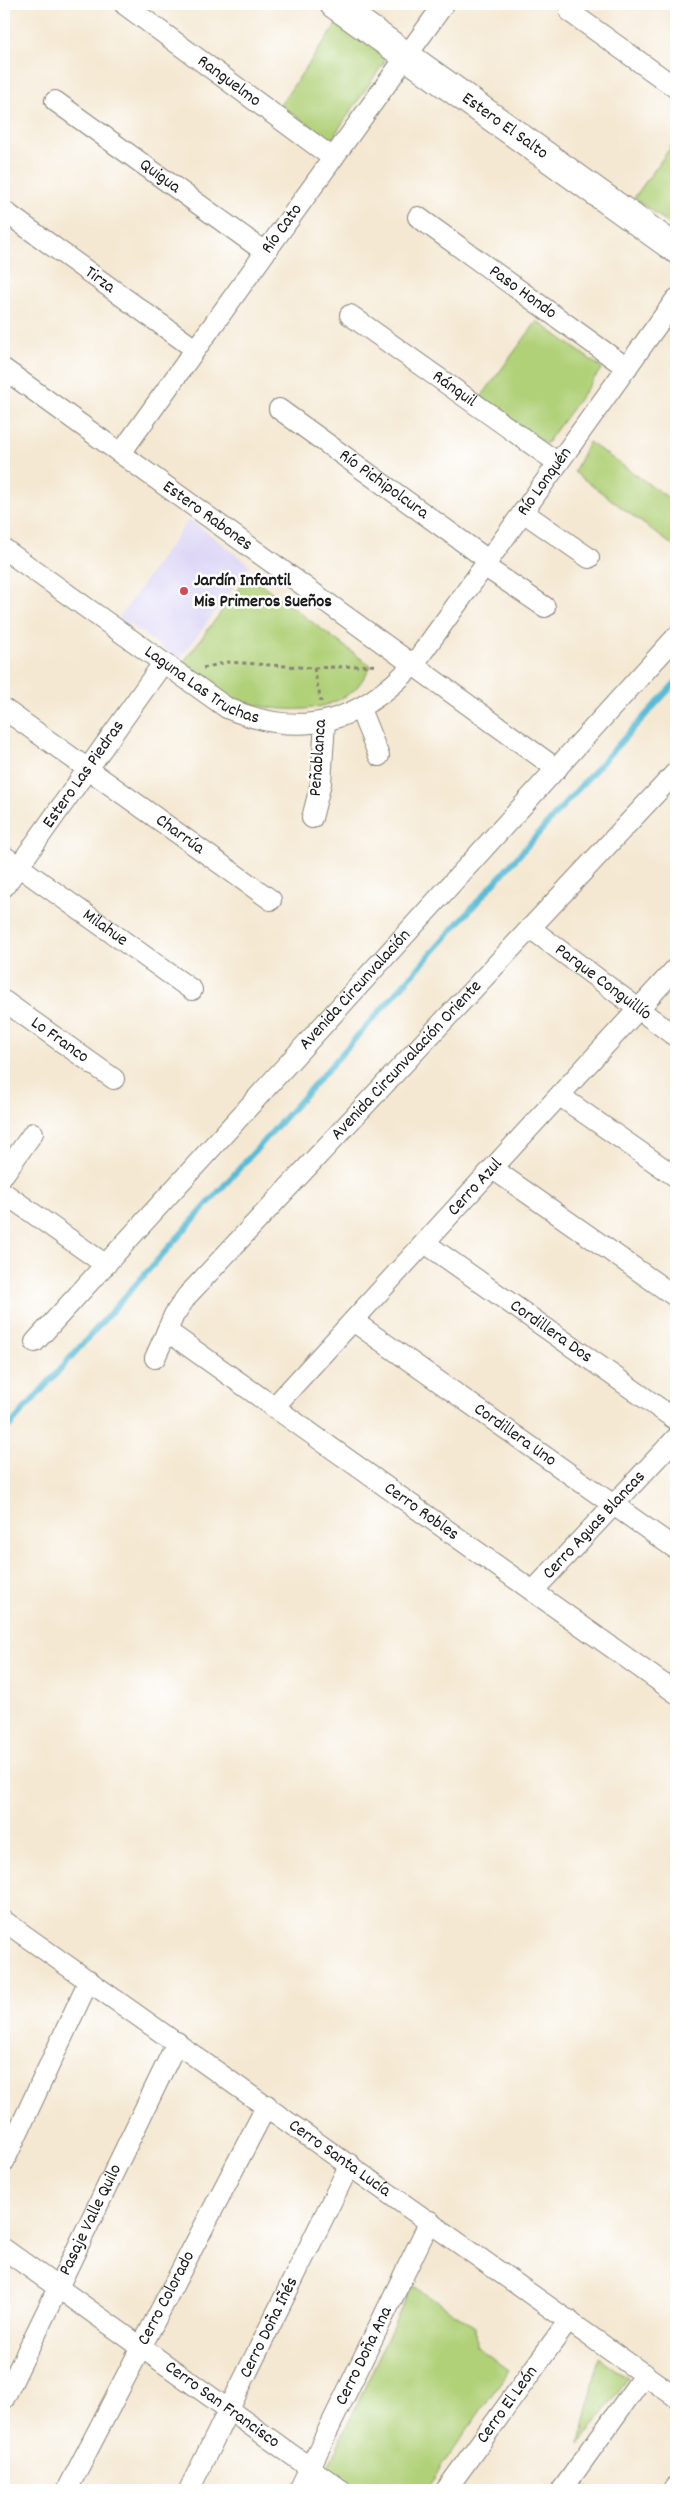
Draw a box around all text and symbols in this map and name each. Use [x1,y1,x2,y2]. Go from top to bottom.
street label: Ranguelmo [192,49,266,113]
street label: Estero El Salto [456,87,553,166]
street label: Quigua [134,153,186,200]
street label: Río Cato [256,199,309,259]
street label: Paso Hondo [483,259,562,326]
street label: Tirza [79,260,121,300]
street label: Ránquil [427,365,482,414]
street label: Río Lonquén [511,442,578,521]
street label: Río Pichipolcura [334,444,434,526]
street label: Estero Rabones [157,475,258,557]
place label: Jardín Infantil Mis Primeros Sueños [194,569,332,615]
marker: Jardín Infantil Mis Primeros Sueños [178,585,190,597]
street label: Laguna Las Truchas [139,640,262,731]
street label: Estero Las Piedras [37,715,131,834]
street label: Peñablanca [304,718,334,797]
street label: Charrúa [150,808,210,861]
street label: Milahue [77,903,133,953]
street label: Avenida Circunvalación [294,924,417,1056]
street label: Parque Conguillío [549,938,657,1027]
street label: Avenida Circunvalación Oriente [326,975,488,1146]
street label: Lo Franco [25,1011,94,1070]
street label: Cerro Azul [442,1152,509,1222]
street label: Cordillera Dos [504,1294,597,1370]
street label: Cordillera Uno [468,1397,561,1473]
street label: Cerro Aguas Blancas [537,1465,652,1585]
street label: Cerro Robles [379,1477,464,1547]
street label: Cerro Santa Lucía [283,2114,396,2204]
street label: Pasaje Valle Quilo [53,2160,128,2280]
street label: Cerro Colorado [132,2247,201,2350]
street label: Cerro Doña Iñés [234,2273,305,2382]
street label: Cerro Doña Ana [330,2302,399,2410]
street label: Cerro San Francisco [159,2355,285,2455]
street label: Cerro El León [471,2361,544,2449]

